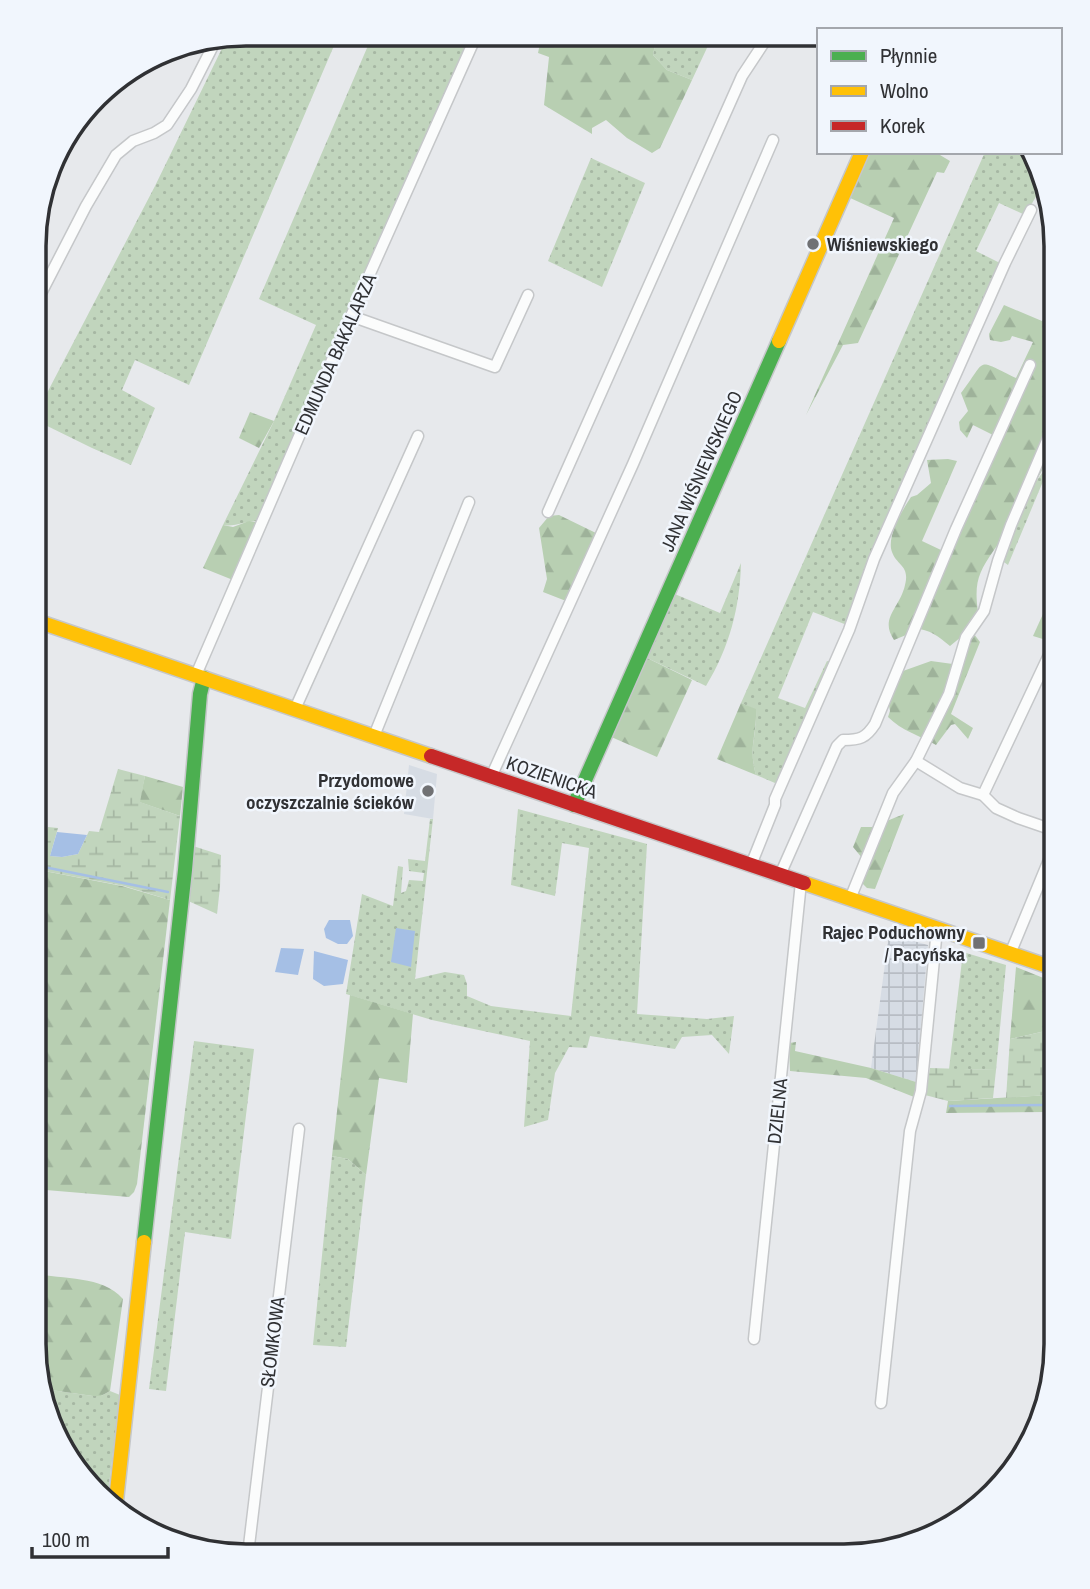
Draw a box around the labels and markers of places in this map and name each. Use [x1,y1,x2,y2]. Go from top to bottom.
place label: Wiśniewskiego [827,231,939,257]
marker: Wiśniewskiego [805,236,821,252]
place label: Przydomowe oczyszczalnie ścieków [246,767,415,815]
marker: Przydomowe oczyszczalnie ścieków [420,783,436,799]
place label: Rajec Poduchowny / Pacyńska [822,919,965,967]
marker: Rajec Poduchowny / Pacyńska [971,935,987,951]

